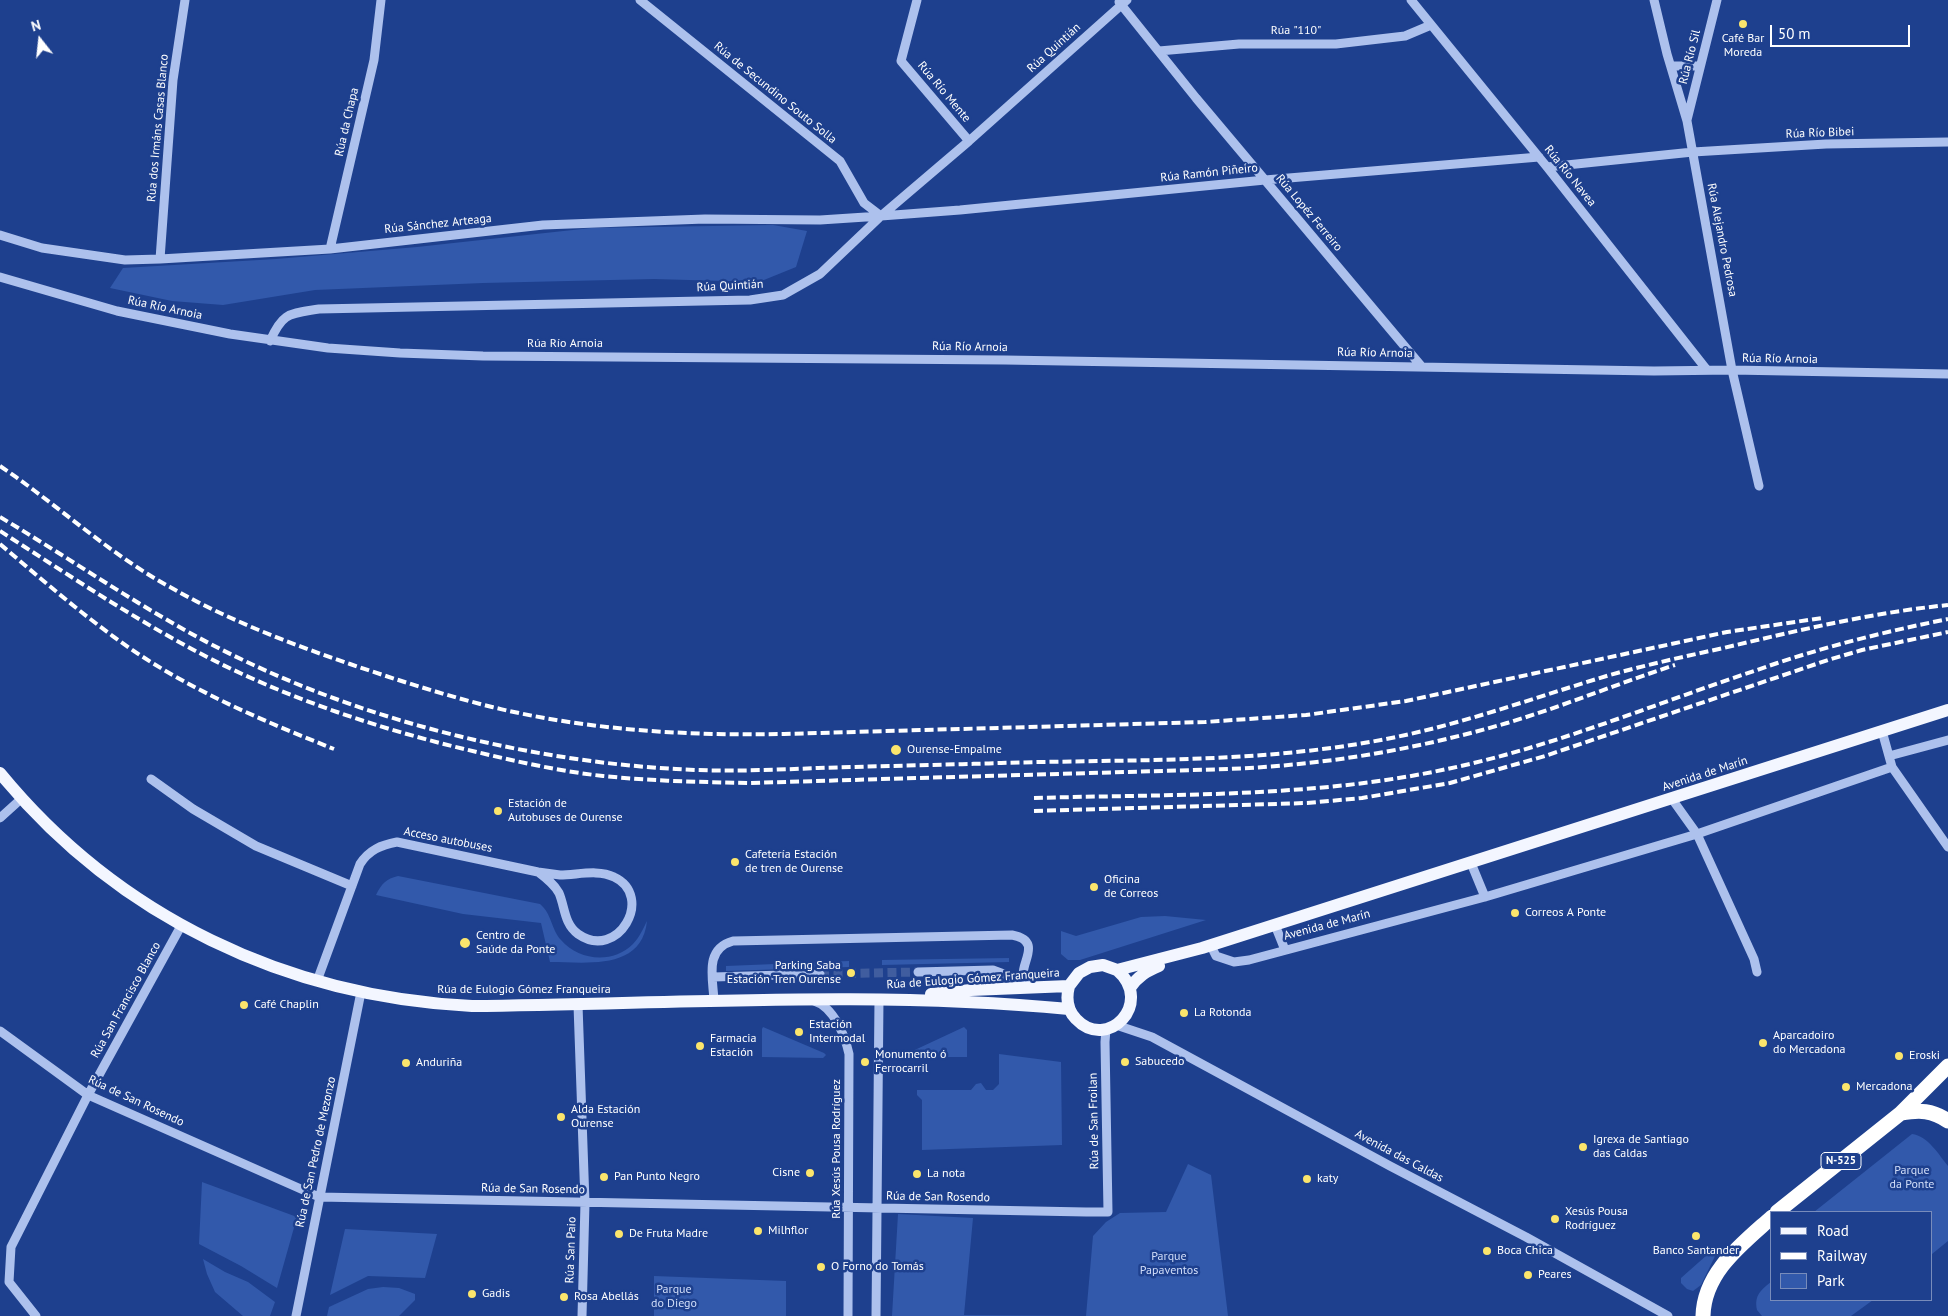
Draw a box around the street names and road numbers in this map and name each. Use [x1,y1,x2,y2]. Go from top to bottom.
street label: Rúa Quintián [1024,20,1084,76]
street label: Rúa "110" [1271,24,1321,38]
street label: Rúa Río Sil [1676,28,1704,86]
street label: Rúa de Secundino Souto Solla [711,39,839,147]
street label: Rúa dos Irmáns Casas Blanco [144,53,172,203]
street label: Rúa Río Mente [914,59,974,125]
street label: Rúa da Chapa [332,86,362,158]
street label: Rúa Río Bibei [1786,125,1854,141]
street label: Rúa Río Navea [1541,143,1599,209]
street label: Rúa Ramón Piñeiro [1160,161,1258,185]
street label: Rúa Lopéz Ferreiro [1273,172,1345,254]
street label: Rúa Alejandro Pedrosa [1704,182,1740,298]
street label: Rúa Sánchez Arteaga [384,211,492,237]
street label: Rúa Quintián [696,277,764,295]
street label: Rúa Río Arnoia [126,293,204,323]
street label: Rúa Río Arnoia [527,337,603,351]
street label: Rúa Río Arnoia [932,339,1008,355]
street label: Rúa Río Arnoia [1337,345,1413,361]
street label: Rúa Río Arnoia [1742,351,1818,367]
street label: Avenida de Marín [1661,753,1749,795]
street label: Acceso autobuses [403,824,493,856]
street label: Avenida de Marín [1282,907,1372,943]
street label: Rúa San Francisco Blanco [88,939,164,1061]
street label: Rúa de Eulogio Gómez Franqueira [886,966,1060,992]
street label: Rúa de Eulogio Gómez Franqueira [437,983,611,997]
street label: Rúa de San Rosendo [86,1072,186,1130]
street label: Rúa de San Froilan [1086,1073,1102,1169]
street label: Rúa de San Pedro de Mezonzo [293,1075,339,1229]
street label: Rúa Xesús Pousa Rodríguez [830,1079,844,1219]
street label: Avenida das Caldas [1352,1127,1446,1185]
road number: N-525 [1821,1152,1861,1170]
street label: Rúa de San Rosendo [481,1181,585,1197]
street label: Rúa de San Rosendo [886,1189,990,1205]
street label: Rúa San Paio [563,1216,579,1284]

